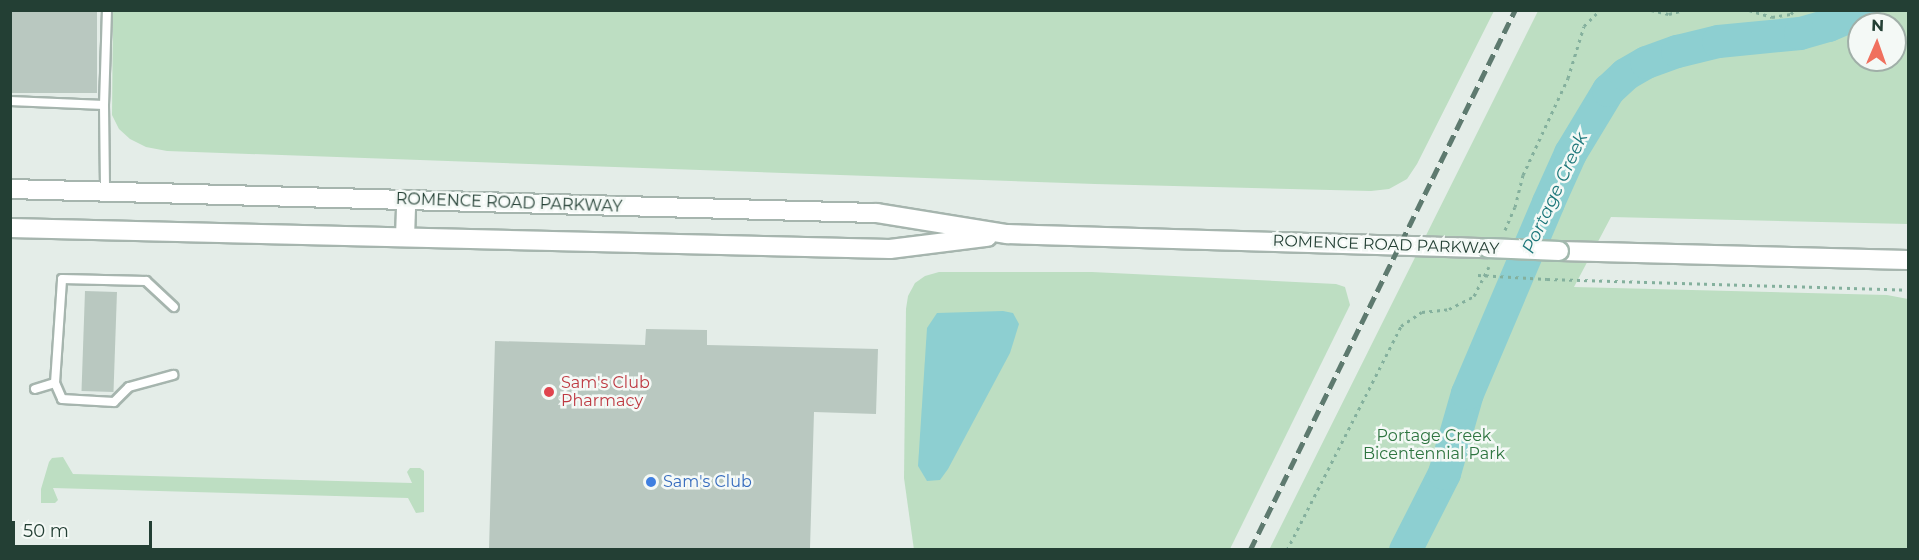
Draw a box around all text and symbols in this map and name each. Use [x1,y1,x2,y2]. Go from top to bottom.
north arrow [1847,12,1907,72]
text: N [1871,16,1884,35]
water label: Portage Creek [1518,129,1592,257]
street label: ROMENCE ROAD PARKWAY [395,189,623,217]
street label: ROMENCE ROAD PARKWAY [1272,231,1500,259]
place label: Sam's Club Pharmacy [561,373,650,411]
marker: Sam's Club Pharmacy [542,385,556,399]
park label: Portage Creek Bicentennial Park [1363,426,1505,464]
place label: Sam's Club [663,472,752,492]
marker: Sam's Club [644,475,658,489]
scale bar [15,509,154,547]
text: 50 m [23,520,69,542]

